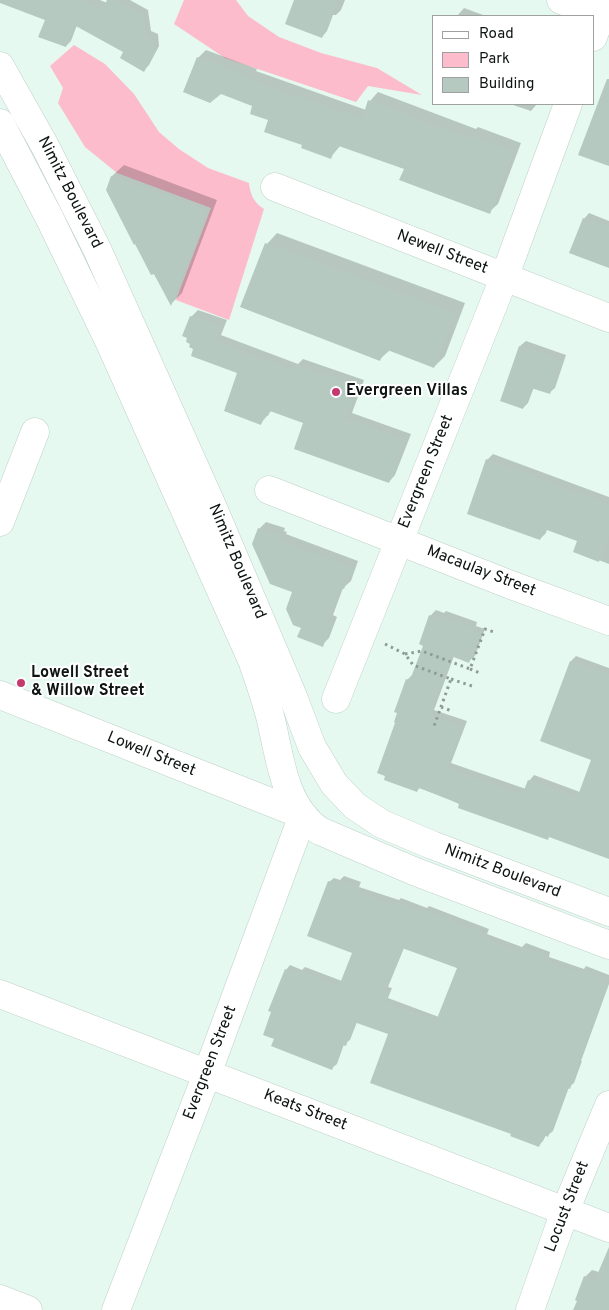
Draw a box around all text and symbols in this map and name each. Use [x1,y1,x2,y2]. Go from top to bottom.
legend [432,15,594,105]
text: Road [479,25,514,44]
text: Park [479,50,510,69]
text: Building [479,75,534,94]
street label: Nimitz Boulevard [32,134,106,252]
street label: Newell Street [394,227,490,279]
place label: Evergreen Villas [346,382,468,402]
marker: Evergreen Villas [330,386,342,398]
street label: Evergreen Street [395,412,459,532]
street label: Nimitz Boulevard [203,502,269,622]
street label: Macaulay Street [424,542,538,602]
place label: Lowell Street & Willow Street [31,664,145,702]
marker: Lowell Street & Willow Street [15,677,27,689]
street label: Lowell Street [104,729,198,781]
street label: Nimitz Boulevard [441,841,563,903]
street label: Evergreen Street [180,1003,242,1123]
street label: Keats Street [260,1086,350,1136]
street label: Locust Street [542,1159,594,1255]

